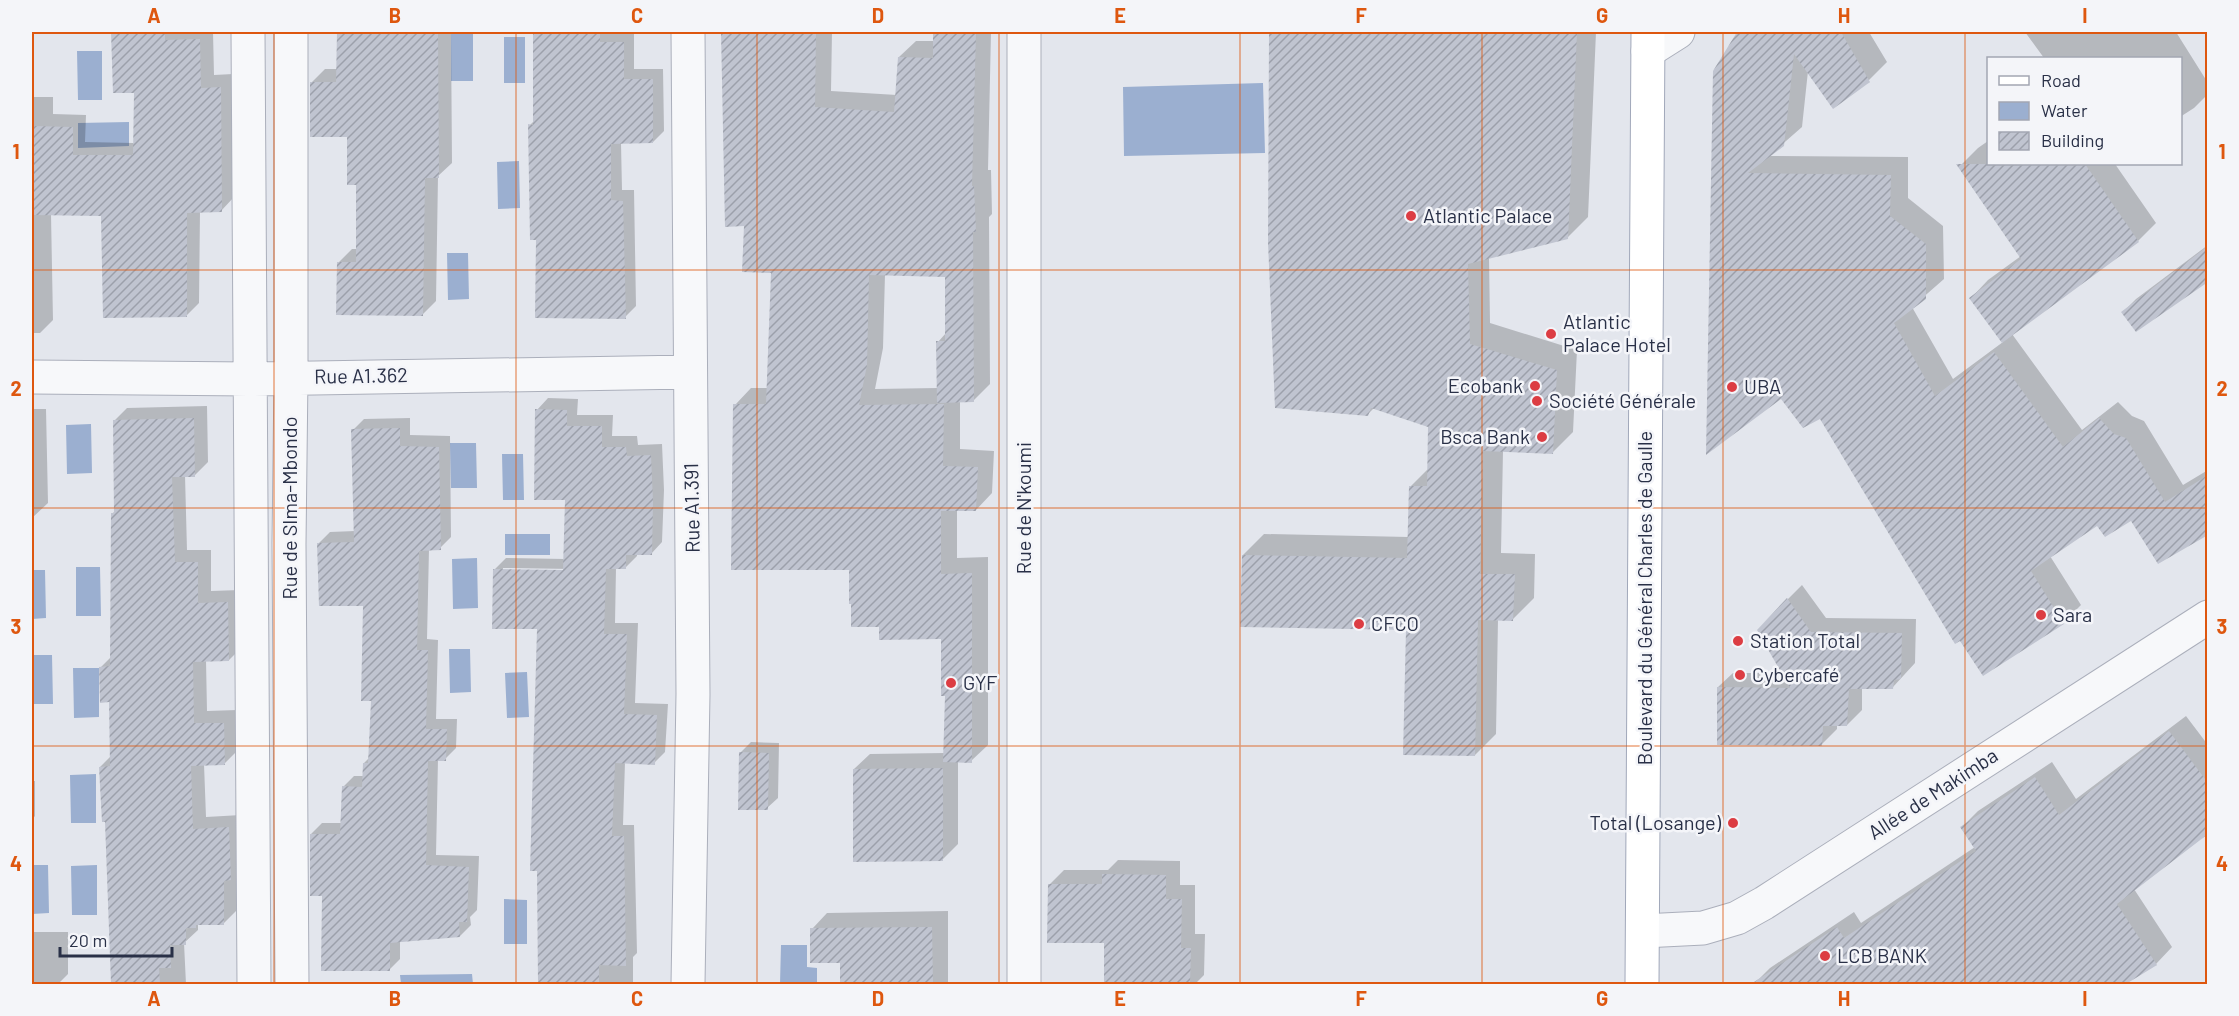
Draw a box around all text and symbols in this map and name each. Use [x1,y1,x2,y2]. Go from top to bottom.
text: A [147,3,161,27]
text: B [389,3,401,27]
text: C [631,3,643,27]
text: D [872,3,884,27]
text: E [1114,3,1126,27]
text: F [1355,3,1367,27]
text: G [1596,3,1608,27]
text: H [1838,3,1850,27]
text: I [2082,3,2088,27]
legend [1987,57,2182,165]
text: Road [2041,69,2081,91]
text: Water [2041,99,2088,121]
text: Building [2041,129,2104,151]
text: 1 [12,139,20,163]
text: 1 [2218,139,2226,163]
place label: Atlantic Palace [1423,203,1552,227]
marker: Atlantic Palace [1404,209,1418,223]
place label: Atlantic Palace Hotel [1563,309,1671,356]
marker: Atlantic Palace Hotel [1544,327,1558,341]
street label: Rue A1.362 [314,362,408,388]
place label: Ecobank [1448,373,1523,397]
place label: UBA [1744,374,1781,398]
text: 2 [10,376,22,400]
text: 2 [2216,376,2228,400]
marker: Ecobank [1528,379,1542,393]
marker: UBA [1725,380,1739,394]
place label: Société Générale [1549,388,1696,412]
marker: Société Générale [1530,394,1544,408]
street label: Rue de SIma-Mbondo [277,416,301,600]
place label: Bsca Bank [1440,424,1530,448]
marker: Bsca Bank [1535,430,1549,444]
street label: Boulevard du Général Charles de Gaulle [1632,431,1656,765]
street label: Rue de N'koumi [1011,442,1035,574]
street label: Rue A1.391 [678,463,704,553]
place label: Sara [2053,602,2092,626]
marker: Sara [2034,608,2048,622]
place label: CFCO [1371,611,1419,635]
text: 3 [11,614,21,638]
text: 3 [2217,614,2227,638]
marker: CFCO [1352,617,1366,631]
place label: Station Total [1750,628,1860,652]
marker: Station Total [1731,634,1745,648]
place label: Cybercafé [1752,662,1839,686]
marker: Cybercafé [1733,668,1747,682]
place label: GYF [963,670,997,694]
marker: GYF [944,676,958,690]
street label: Allée de Makimba [1863,742,2002,844]
place label: Total (Losange) [1589,810,1722,834]
marker: Total (Losange) [1726,816,1740,830]
text: 4 [10,851,22,875]
text: 4 [2216,851,2228,875]
scale bar [60,920,172,958]
text: 20 m [69,929,107,951]
place label: LCB BANK [1837,943,1927,967]
marker: LCB BANK [1818,949,1832,963]
text: A [147,986,161,1010]
text: B [389,986,401,1010]
text: C [631,986,643,1010]
text: D [872,986,884,1010]
text: E [1114,986,1126,1010]
text: F [1355,986,1367,1010]
text: G [1596,986,1608,1010]
text: H [1838,986,1850,1010]
text: I [2082,986,2088,1010]

